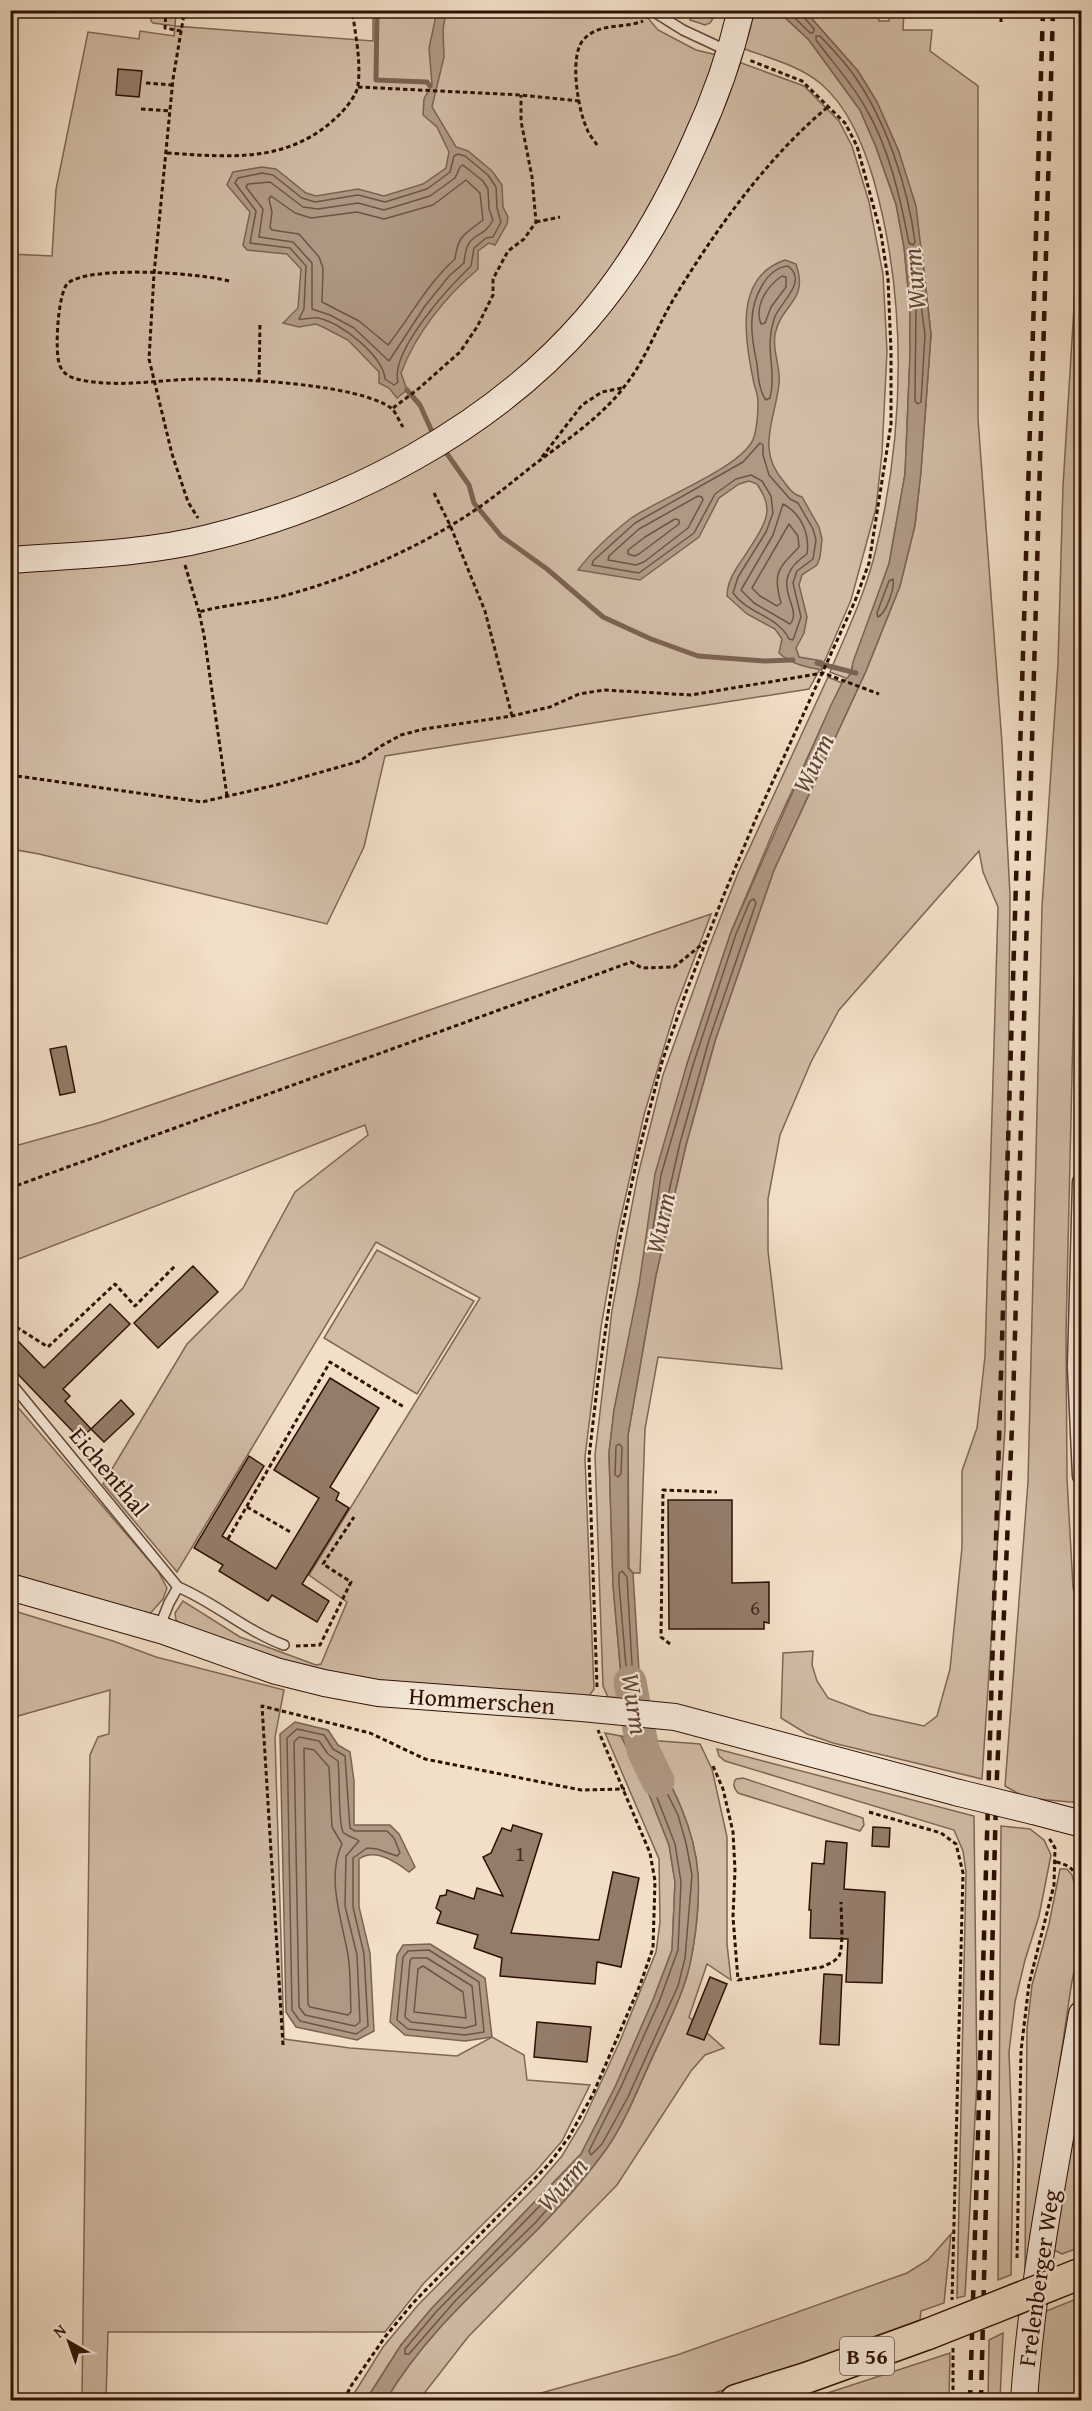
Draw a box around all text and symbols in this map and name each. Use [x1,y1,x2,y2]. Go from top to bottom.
water label: Wurm [891,246,936,312]
water label: Wurm [781,726,844,799]
water label: Wurm [634,1188,685,1257]
street label: Eichenthal [61,1419,157,1524]
house number: 6 [750,1592,760,1623]
water label: Wurm [611,1670,660,1738]
street label: Hommerschen [408,1678,557,1723]
house number: 1 [515,1838,525,1869]
water label: Wurm [527,2147,597,2220]
street label: Frelenberger Weg [1009,2187,1068,2369]
north arrow [39,2312,99,2372]
text: N [48,2318,71,2343]
road number: B 56 [840,2337,894,2375]

